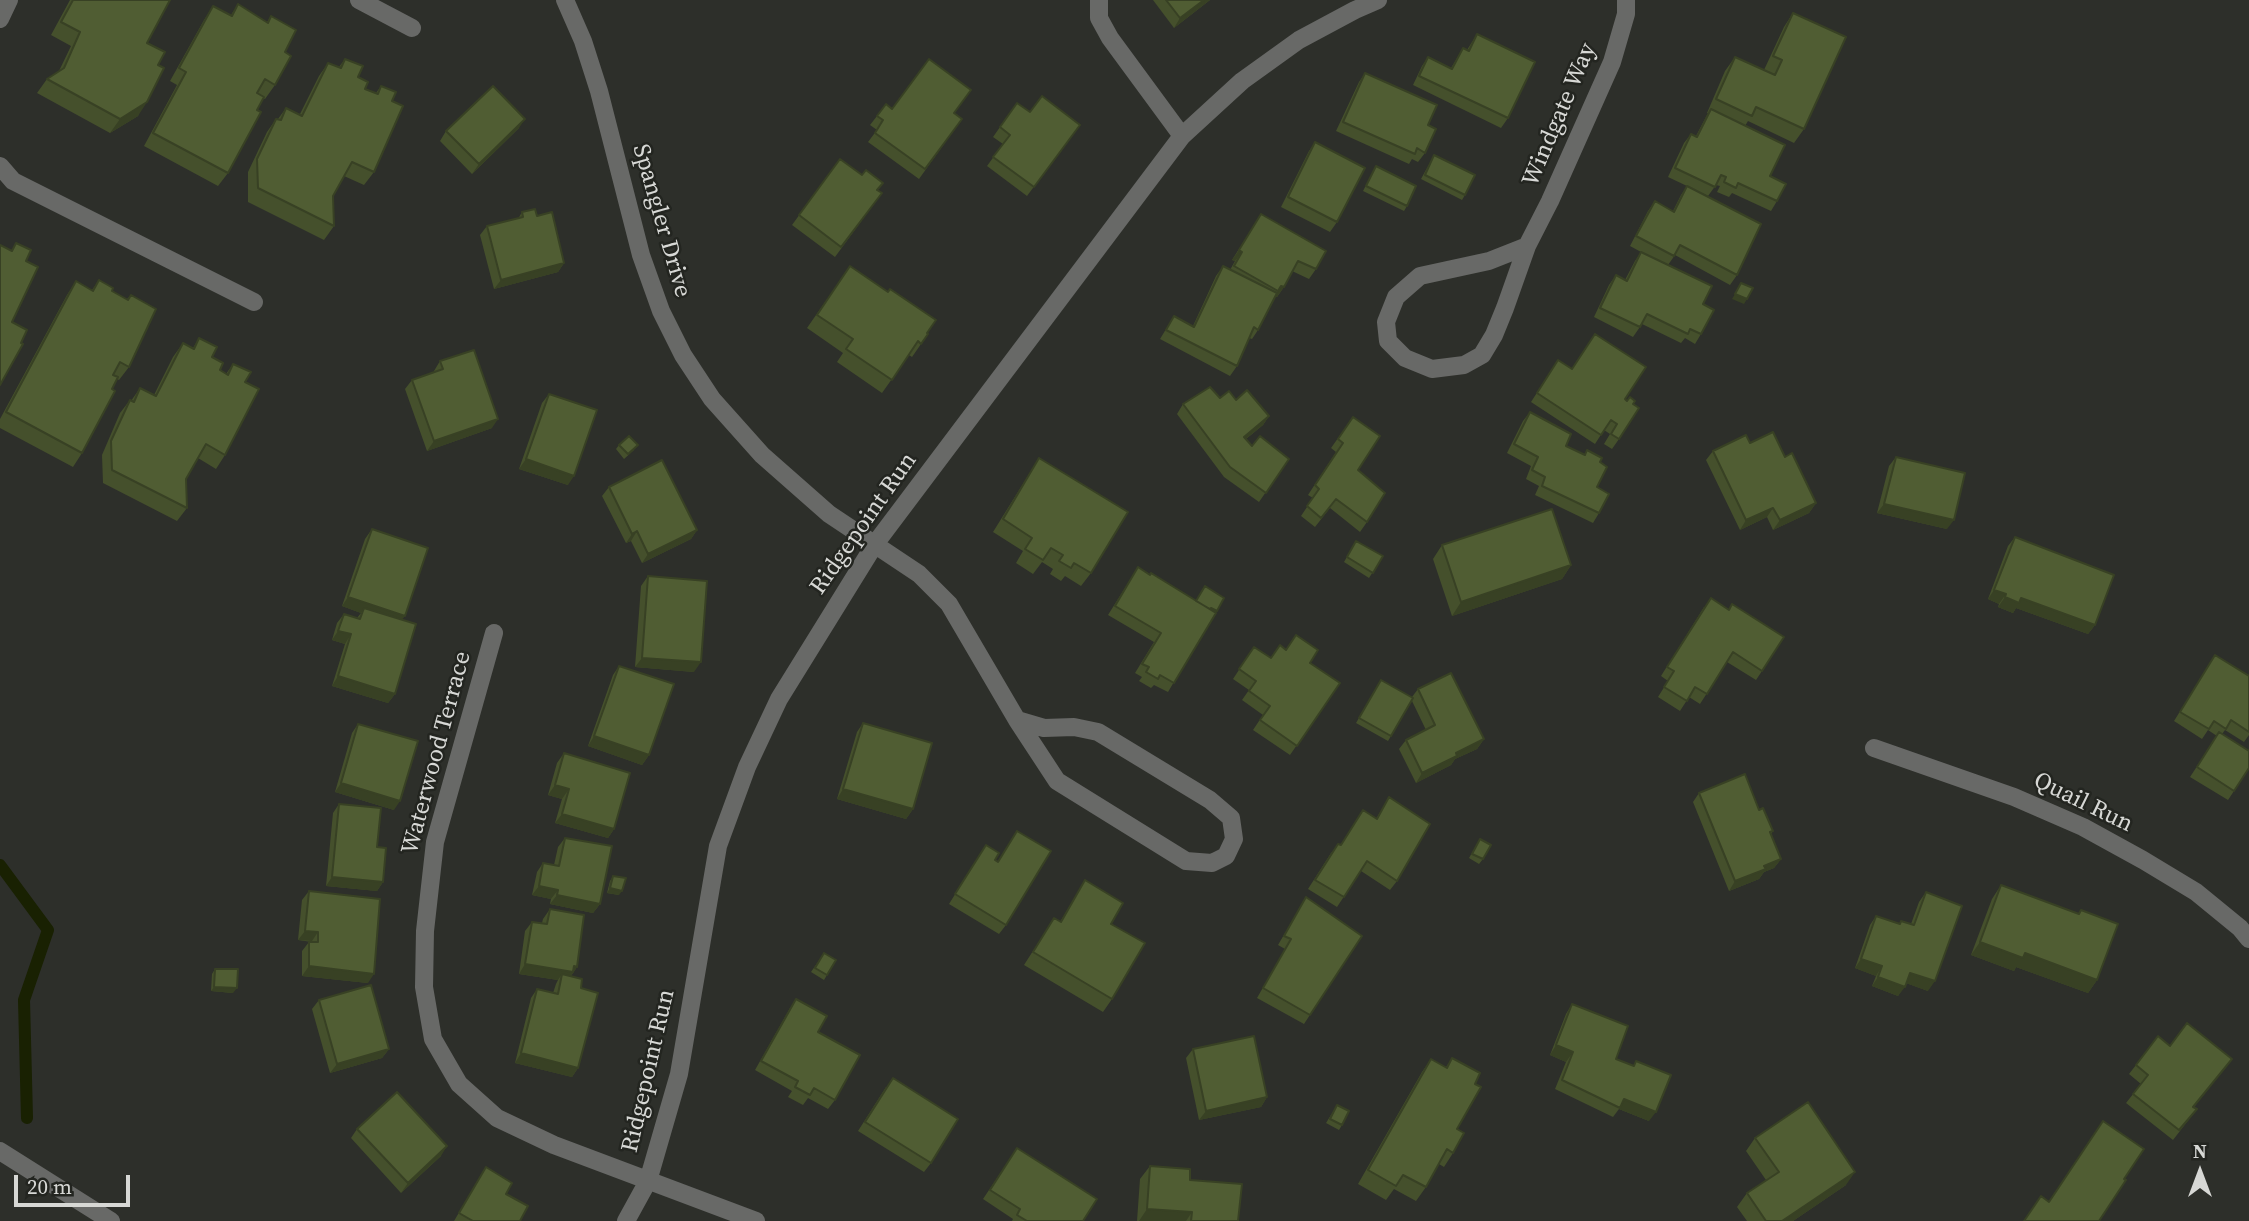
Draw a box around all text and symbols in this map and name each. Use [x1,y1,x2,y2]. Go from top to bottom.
street label: Windgate Way [1517,39,1603,191]
street label: Spangler Drive [625,141,697,301]
street label: Ridgepoint Run [804,448,924,600]
street label: Waterwood Terrace [396,648,478,858]
street label: Quail Run [2029,767,2137,839]
street label: Ridgepoint Run [616,987,682,1155]
north arrow [2165,1137,2235,1207]
text: N [2193,1138,2207,1164]
scale bar [18,1162,133,1206]
text: 20 m [27,1172,72,1201]

